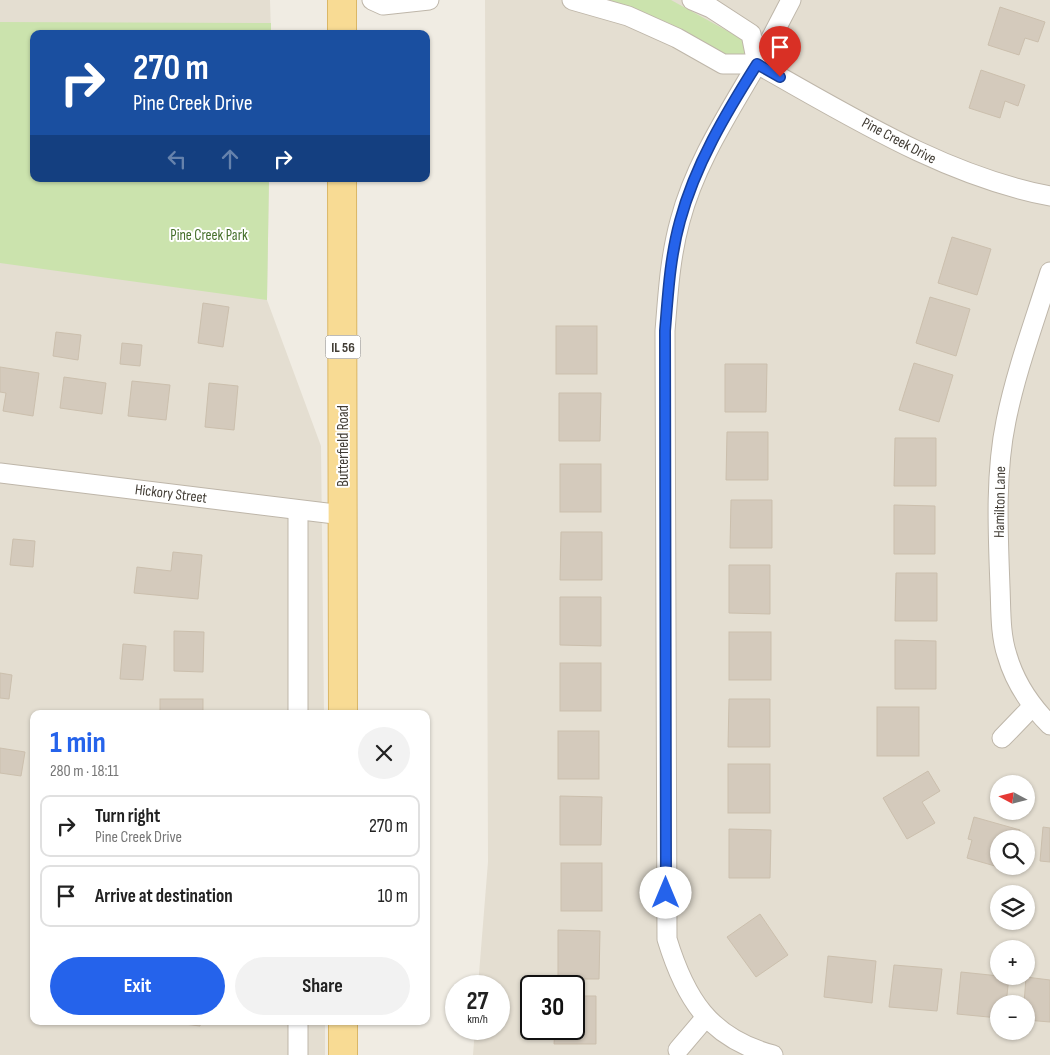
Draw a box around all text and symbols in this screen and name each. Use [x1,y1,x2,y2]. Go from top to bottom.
pin [759,26,801,77]
icon: arrive [766,33,794,61]
text: 270 m [133,47,209,90]
icon: right [50,50,115,115]
text: Pine Creek Drive [133,90,253,117]
street label: Pine Creek Drive [859,113,939,169]
icon: left [163,145,191,173]
icon: ahead [216,145,244,173]
icon: right [269,145,297,173]
park label: Pine Creek Park [170,226,248,245]
road number: IL 56 [326,336,360,358]
street label: Butterfield Road [334,405,353,487]
street label: Hamilton Lane [990,466,1010,538]
street label: Hickory Street [134,480,208,508]
text: 1 min [50,725,106,761]
button: close [358,727,410,779]
text: 280 m · 18:11 [50,762,119,781]
north arrow [990,775,1035,820]
map controls [990,775,1035,1040]
text: Turn right [95,805,160,828]
icon: right [52,812,80,840]
text: 270 m [369,815,408,838]
text: Pine Creek Drive [95,828,182,847]
button: search [990,830,1035,875]
position arrow [639,866,691,918]
icon: arrive [52,882,80,910]
text: Arrive at destination [95,885,233,908]
text: 10 m [378,885,408,908]
button: layers [990,885,1035,930]
button: + [990,940,1035,985]
button: Exit [50,957,225,1015]
button: Share [235,957,410,1015]
speed limit sign: 30 [520,975,585,1040]
text: 27 [467,986,488,1017]
button: − [990,995,1035,1040]
text: km/h [467,1012,488,1027]

